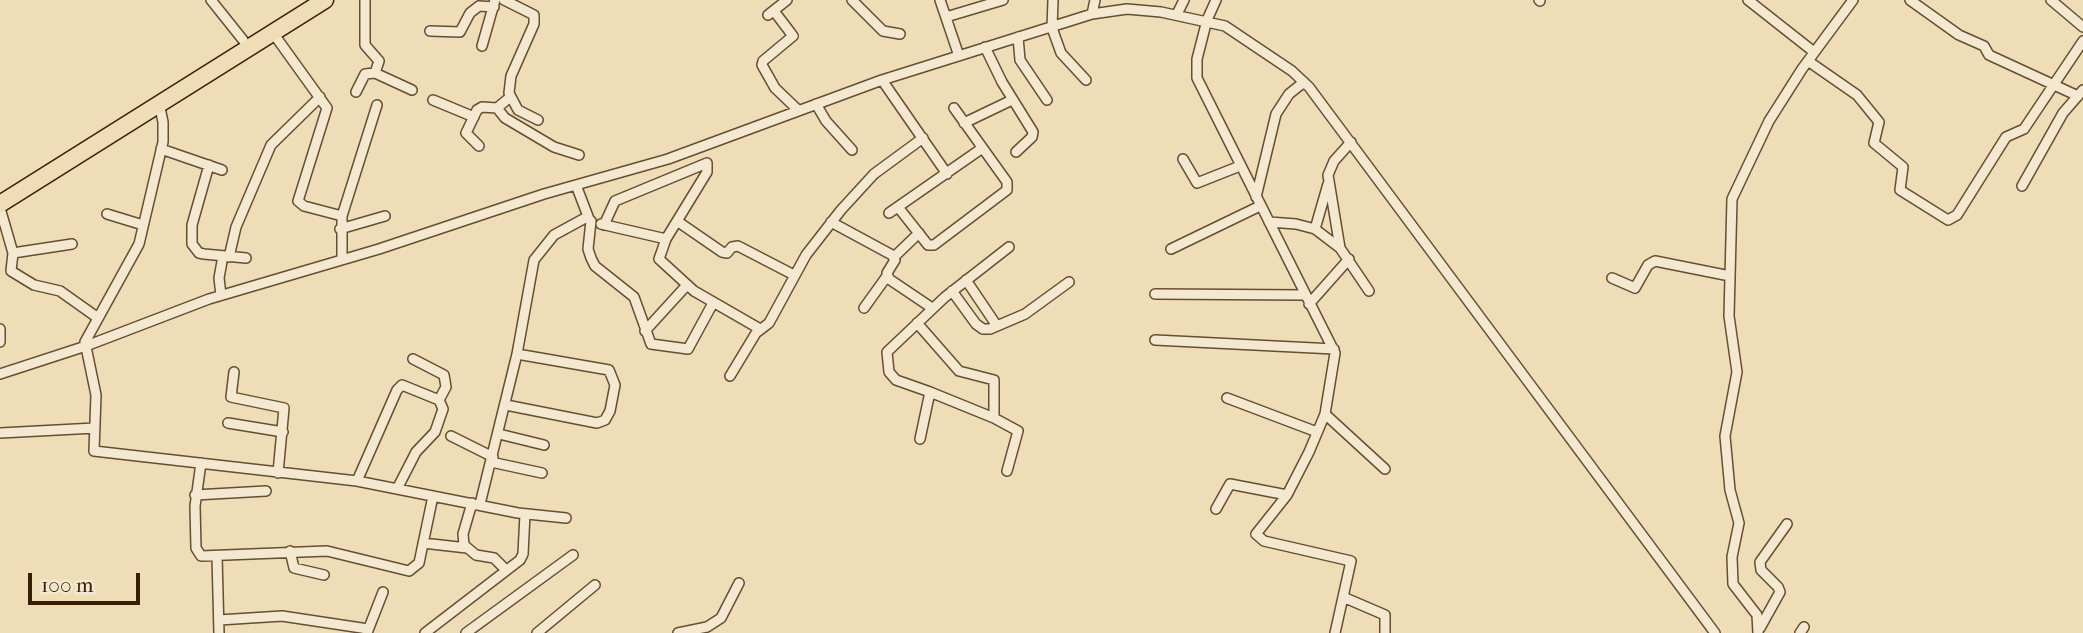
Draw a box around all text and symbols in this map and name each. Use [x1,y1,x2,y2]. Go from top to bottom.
scale bar [32,560,144,604]
text: 100 m [41,573,94,597]

